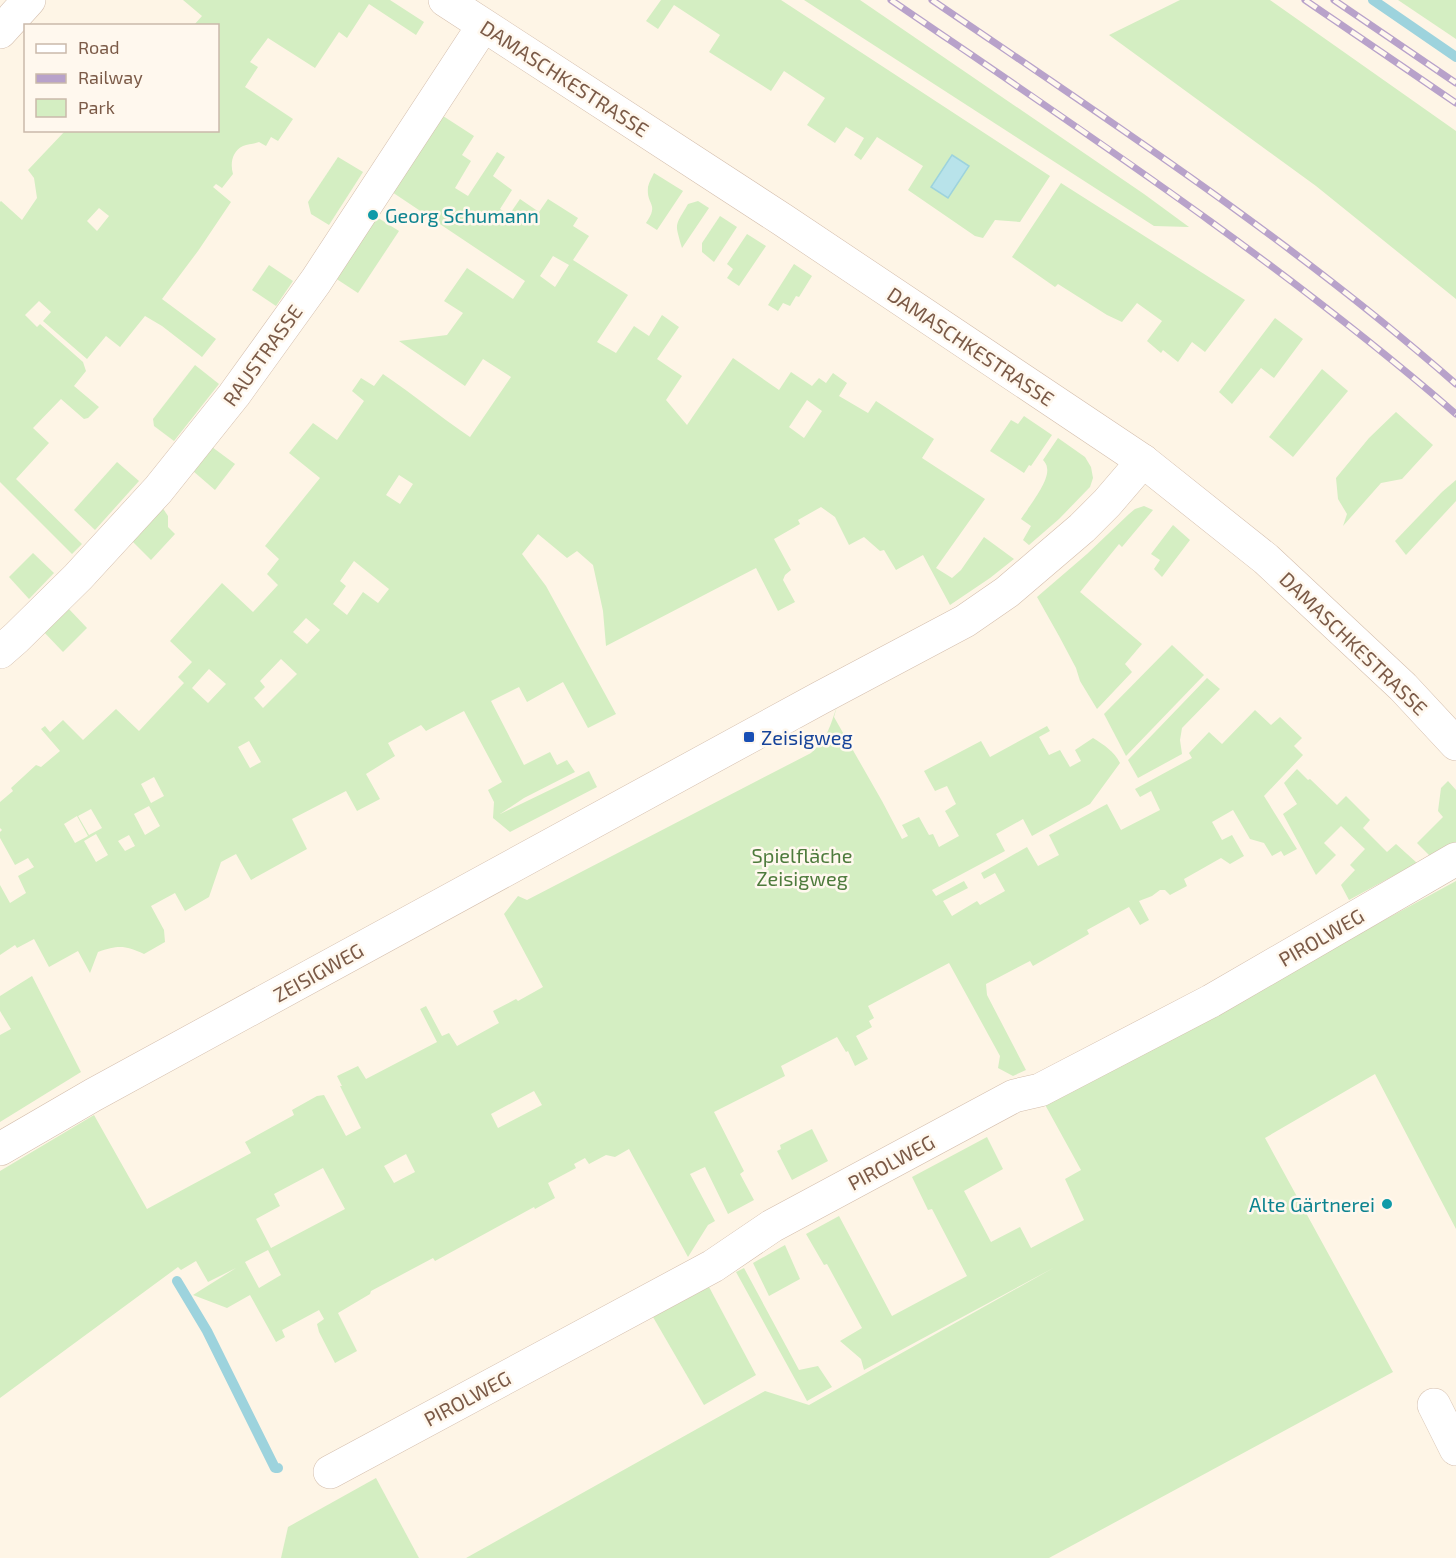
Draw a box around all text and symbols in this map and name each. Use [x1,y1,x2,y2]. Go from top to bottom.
street label: DAMASCHKESTRASSE [476,15,654,141]
legend [24,24,219,132]
text: Road [78,36,119,58]
text: Railway [78,66,143,88]
text: Park [78,96,115,118]
place label: Georg Schumann [385,203,539,227]
marker: Georg Schumann [366,208,380,222]
street label: DAMASCHKESTRASSE [883,281,1059,411]
street label: RAUSTRASSE [217,300,307,410]
street label: DAMASCHKESTRASSE [1275,566,1433,720]
place label: Zeisigweg [761,725,853,749]
marker: Zeisigweg [742,730,756,744]
park label: Spielfläche Zeisigweg [752,843,852,890]
street label: PIROLWEG [1274,903,1368,971]
street label: ZEISIGWEG [269,937,367,1007]
street label: PIROLWEG [844,1129,938,1195]
place label: Alte Gärtnerei [1249,1192,1375,1216]
marker: Alte Gärtnerei [1380,1197,1394,1211]
street label: PIROLWEG [420,1365,514,1431]

